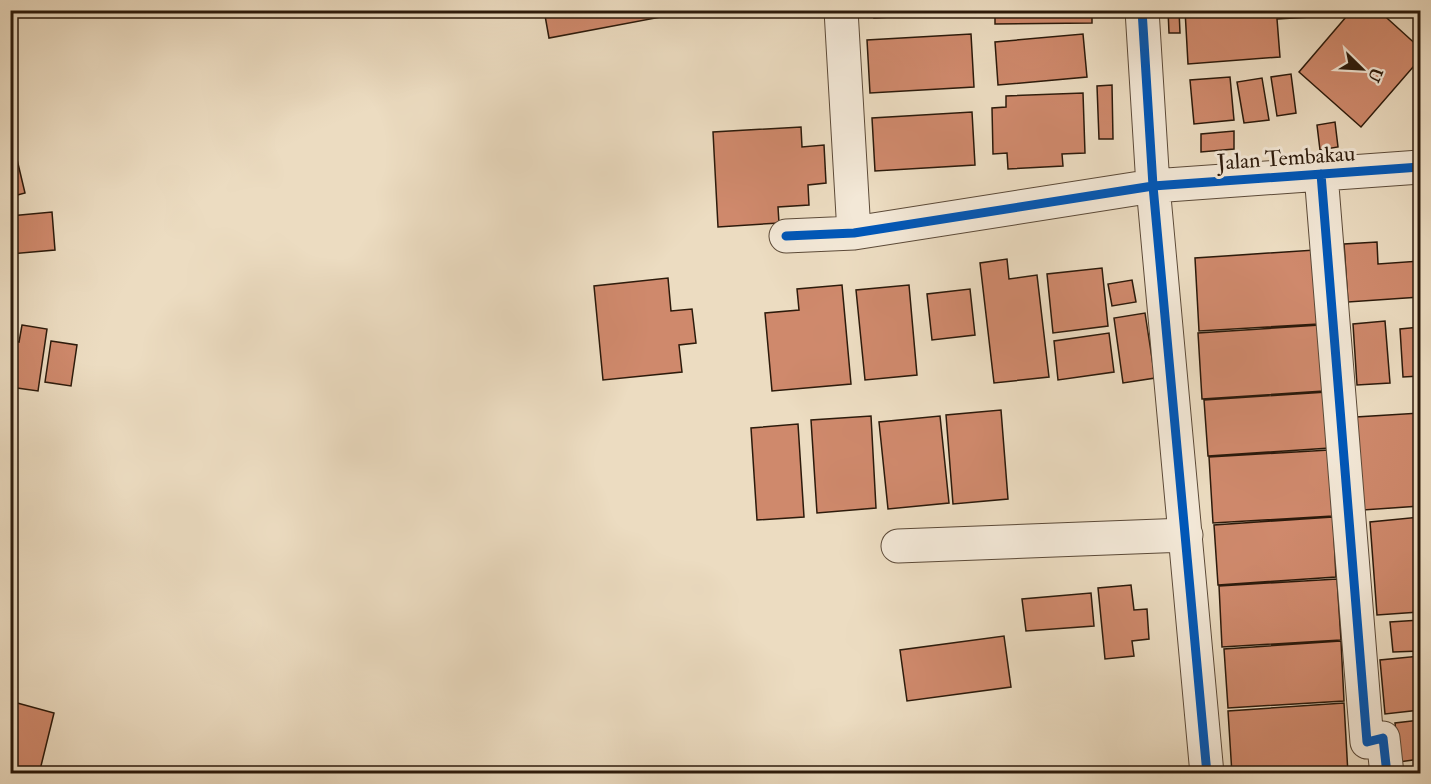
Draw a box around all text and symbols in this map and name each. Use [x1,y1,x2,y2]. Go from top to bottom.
north arrow [1332,39,1392,99]
text: U [1363,65,1387,85]
street label: Jalan Tembakau [1215,139,1356,177]

